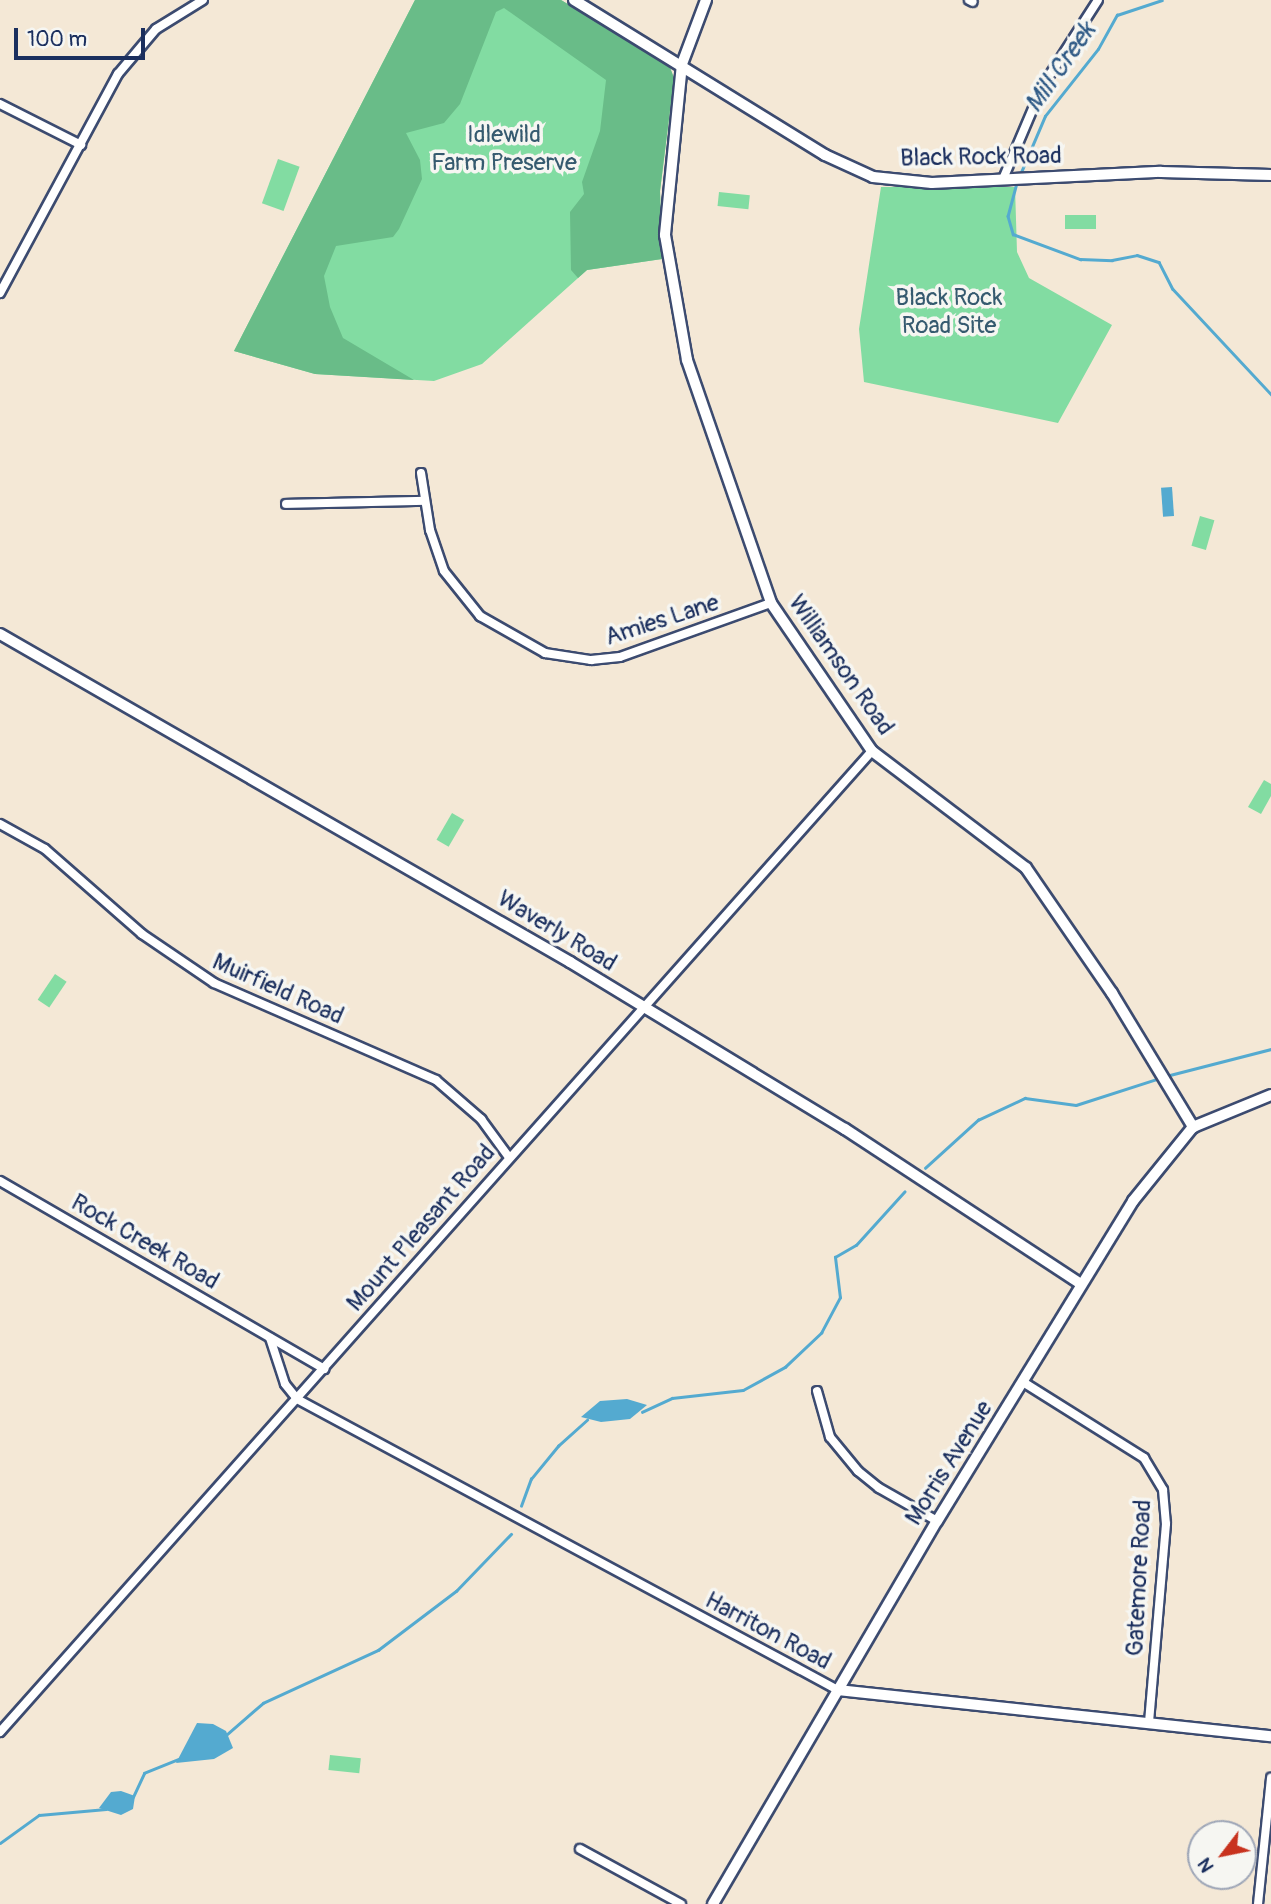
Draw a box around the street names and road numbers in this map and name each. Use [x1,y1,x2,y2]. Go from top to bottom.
street label: Black Rock Road [900,141,1062,173]
street label: Amies Lane [602,588,722,652]
street label: Williamson Road [782,589,900,741]
street label: Waverly Road [492,884,622,978]
street label: Muirfield Road [208,947,348,1031]
street label: Mount Pleasant Road [341,1139,501,1317]
street label: Rock Creek Road [66,1188,224,1296]
street label: Morris Avenue [899,1395,999,1531]
street label: Gatemore Road [1121,1499,1157,1657]
street label: Harriton Road [700,1586,836,1676]

